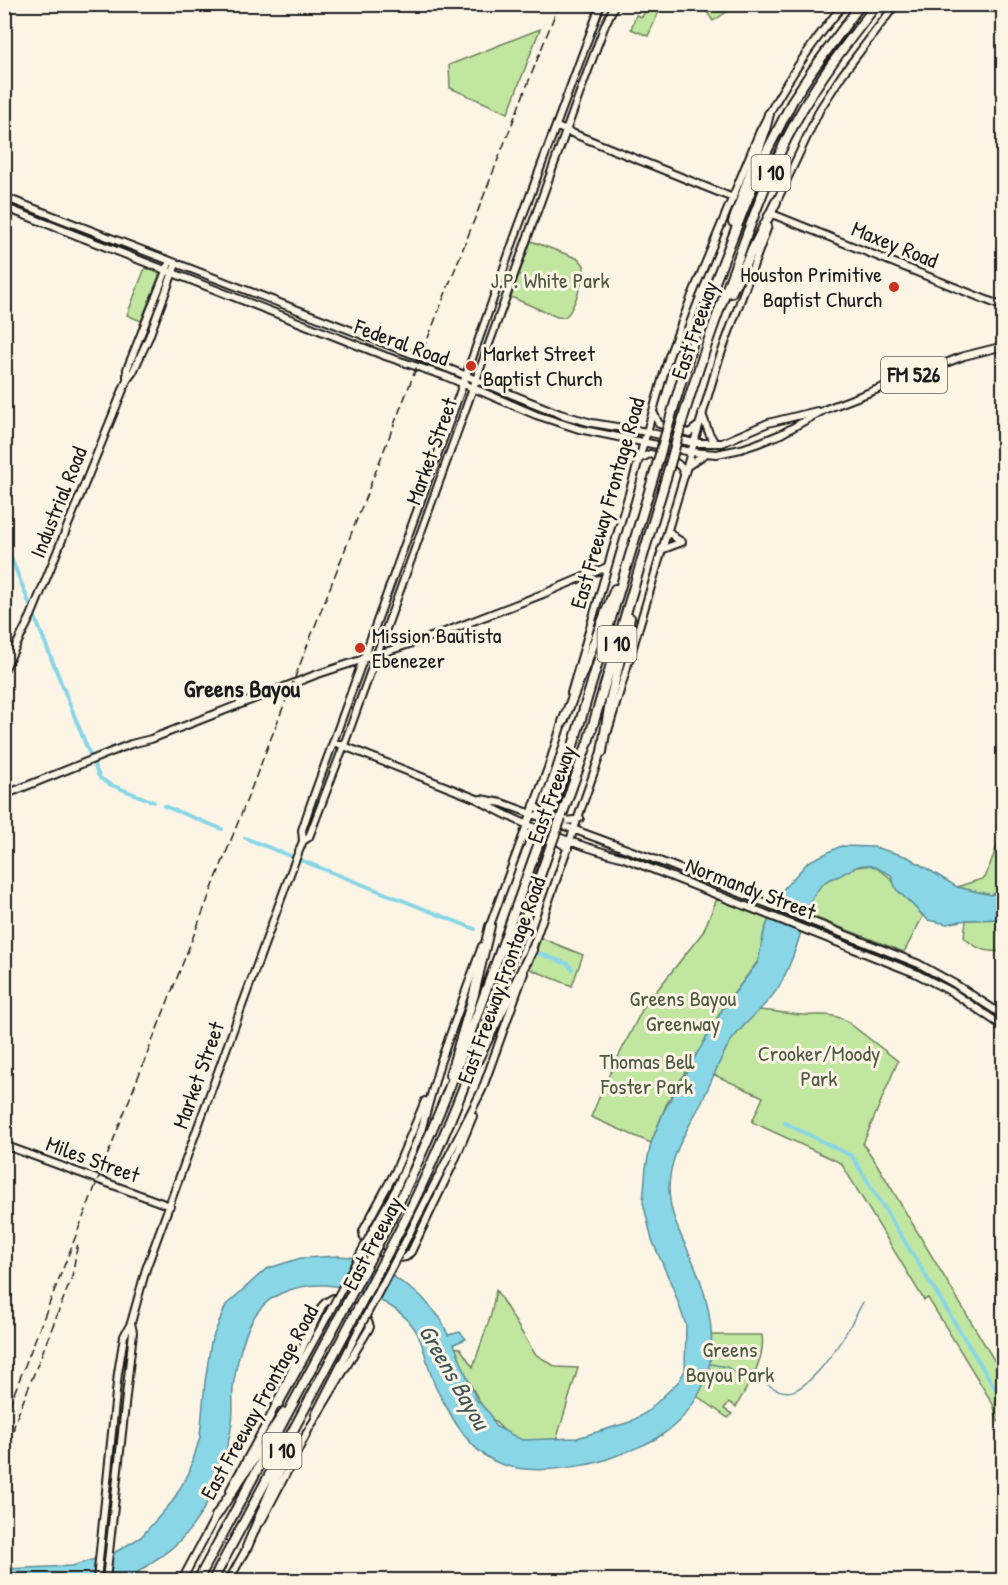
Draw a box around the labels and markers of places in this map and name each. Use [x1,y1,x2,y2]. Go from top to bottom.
place label: Houston Primitive Baptist Church [740,259,882,314]
marker: Houston Primitive Baptist Church [887,280,901,294]
place label: Market Street Baptist Church [483,338,602,393]
marker: Market Street Baptist Church [464,359,478,373]
place label: Mission Bautista Ebenezer [372,620,502,675]
marker: Mission Bautista Ebenezer [353,641,367,655]

